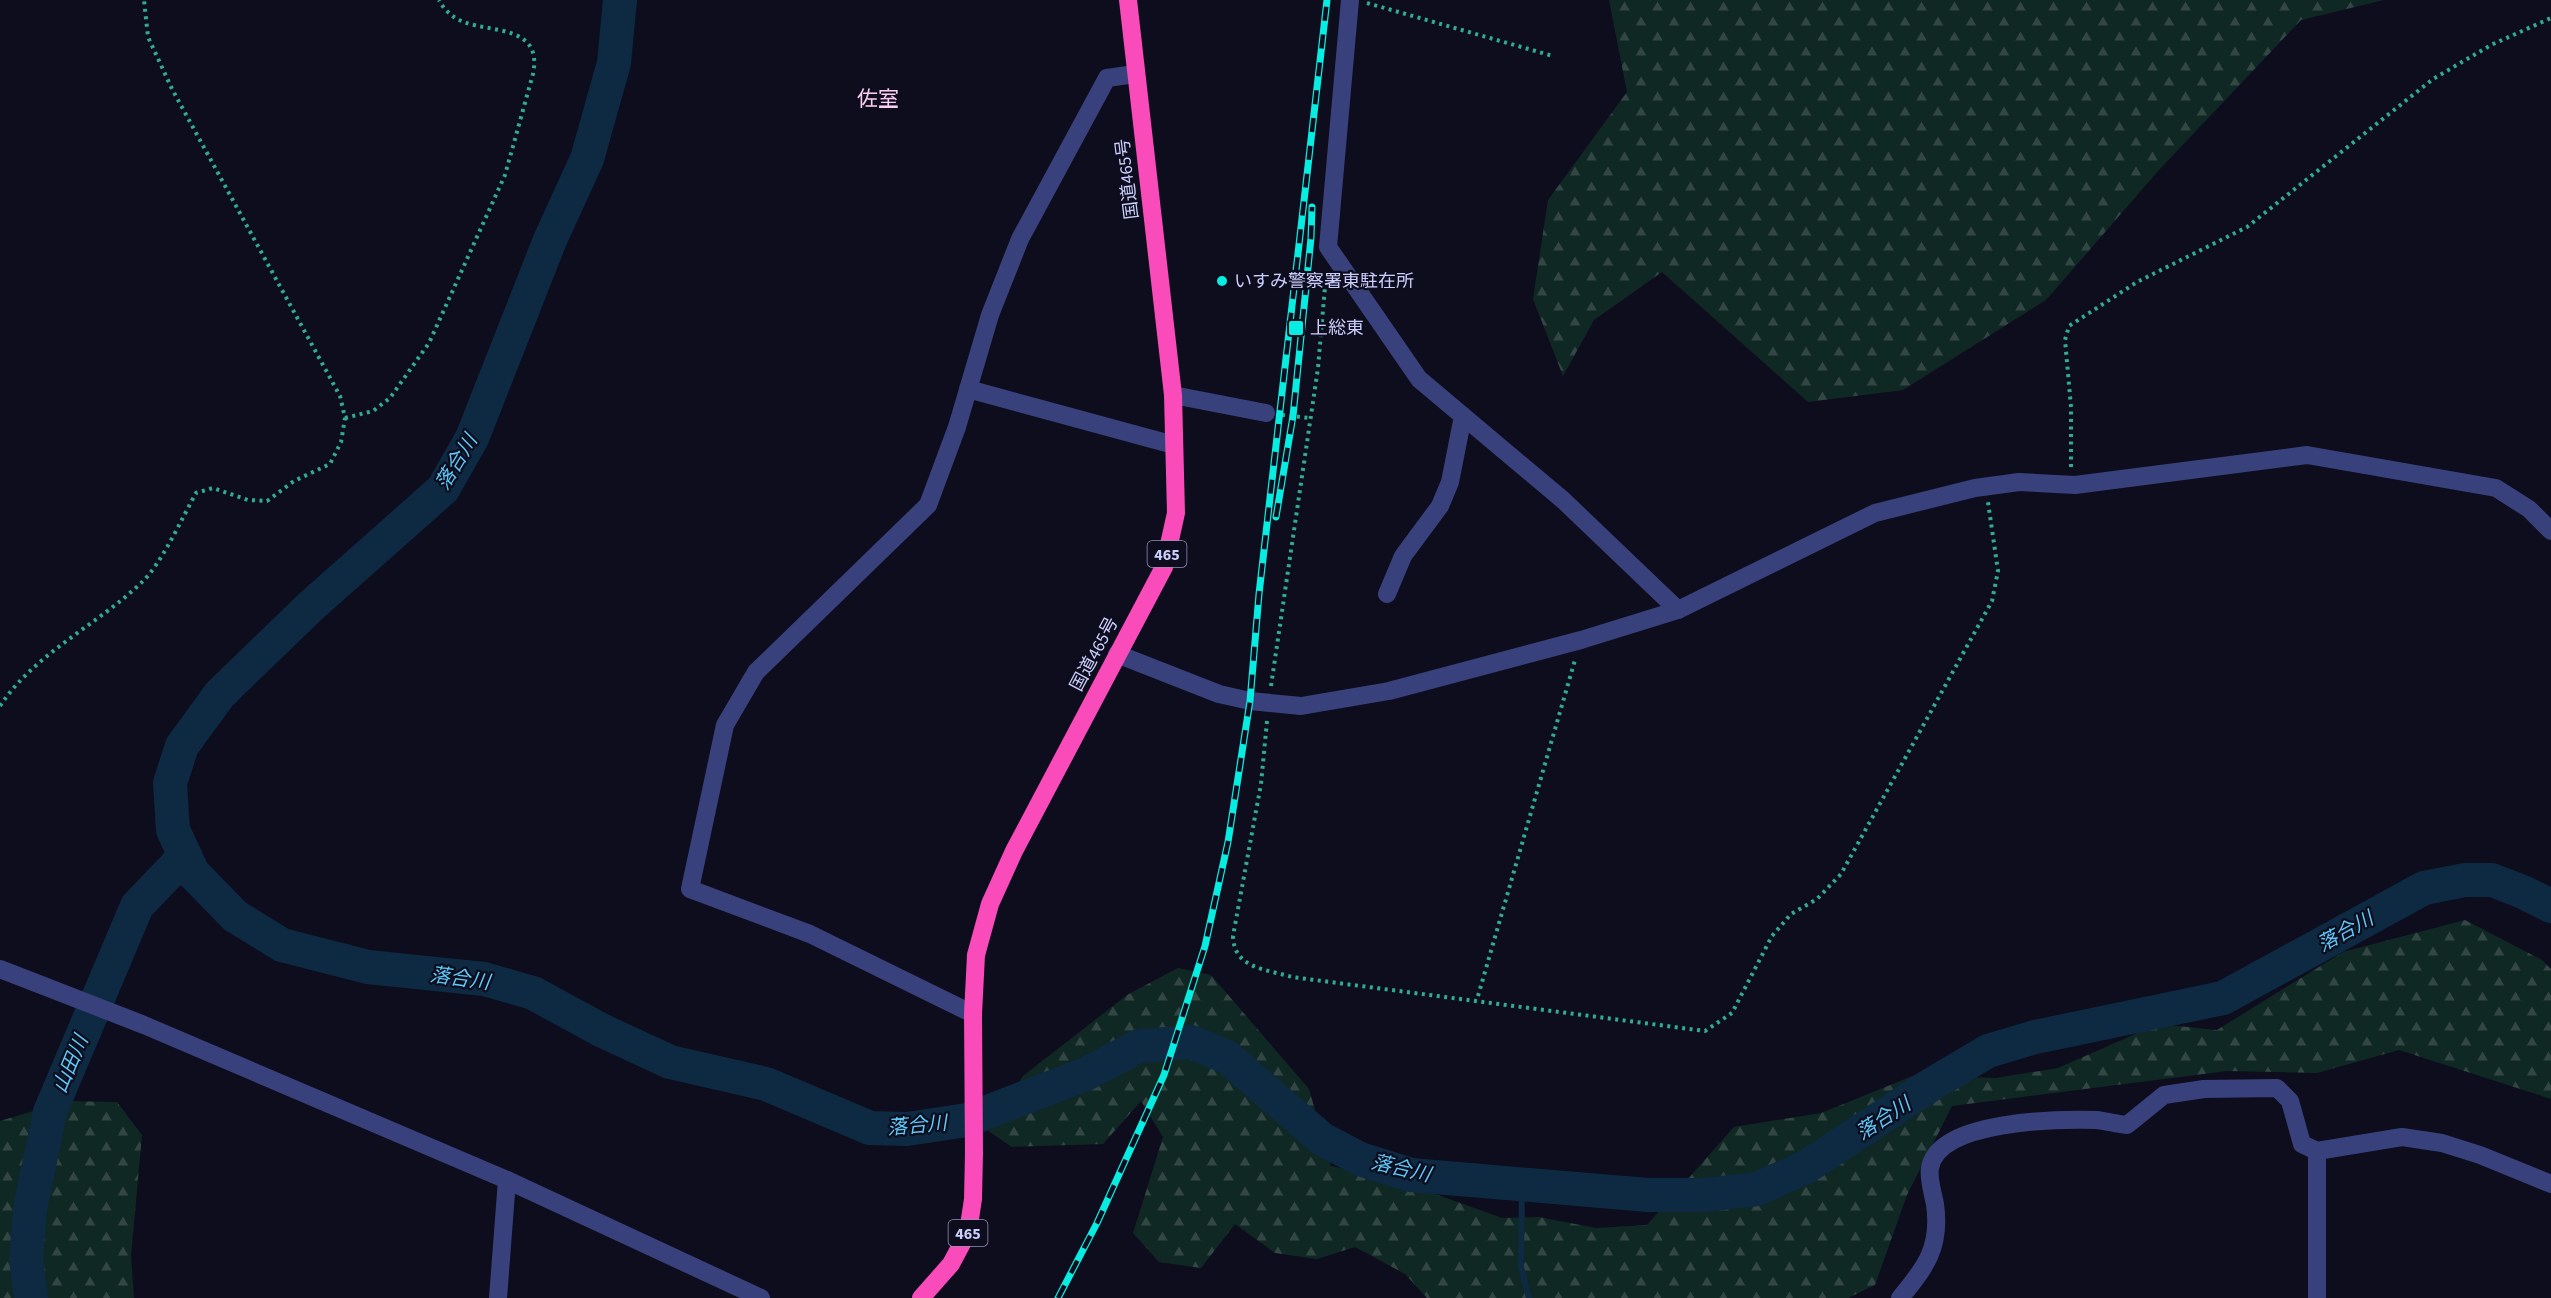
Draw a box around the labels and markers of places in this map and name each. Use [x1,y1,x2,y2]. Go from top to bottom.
place label: いすみ警察署東駐在所 [1234,269,1414,294]
marker: いすみ警察署東駐在所 [1215,274,1229,288]
place label: 上総東 [1310,316,1364,341]
marker: 上総東 [1287,319,1305,337]

